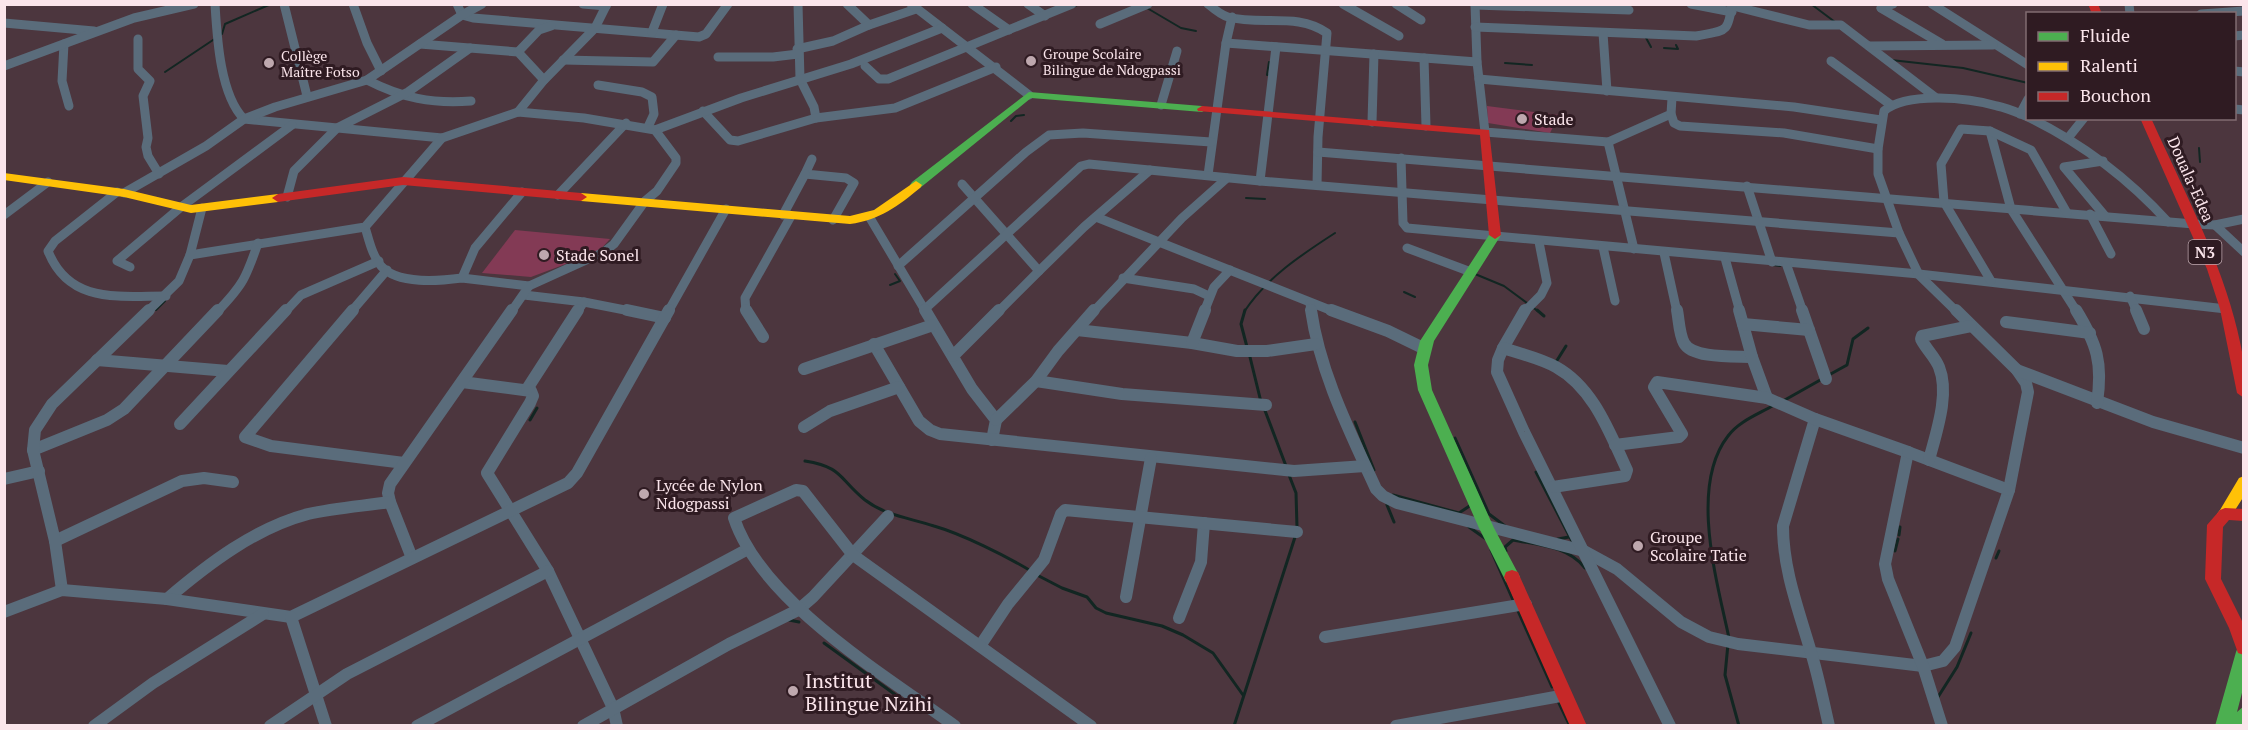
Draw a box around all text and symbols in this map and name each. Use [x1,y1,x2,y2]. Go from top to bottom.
legend [2026,12,2236,120]
text: Fluide [2080,23,2130,47]
place label: Groupe Scolaire Bilingue de Ndogpassi [1043,44,1181,79]
place label: Collège Maître Fotso [281,46,360,81]
text: Ralenti [2080,53,2138,77]
marker: Groupe Scolaire Bilingue de Ndogpassi [1024,54,1038,68]
marker: Collège Maître Fotso [262,56,276,70]
text: Bouchon [2080,83,2151,107]
place label: Stade [1534,108,1574,130]
marker: Stade [1515,112,1529,126]
street label: Douala-Edea [2162,133,2220,225]
road number: N3 [2188,240,2222,264]
place label: Stade Sonel [556,244,639,266]
marker: Stade Sonel [537,248,551,262]
place label: Lycée de Nylon Ndogpassi [656,474,763,514]
marker: Lycée de Nylon Ndogpassi [637,487,651,501]
place label: Groupe Scolaire Tatie [1650,526,1747,566]
marker: Groupe Scolaire Tatie [1631,539,1645,553]
place label: Institut Bilingue Nzihi [805,667,932,717]
marker: Institut Bilingue Nzihi [786,684,800,698]

